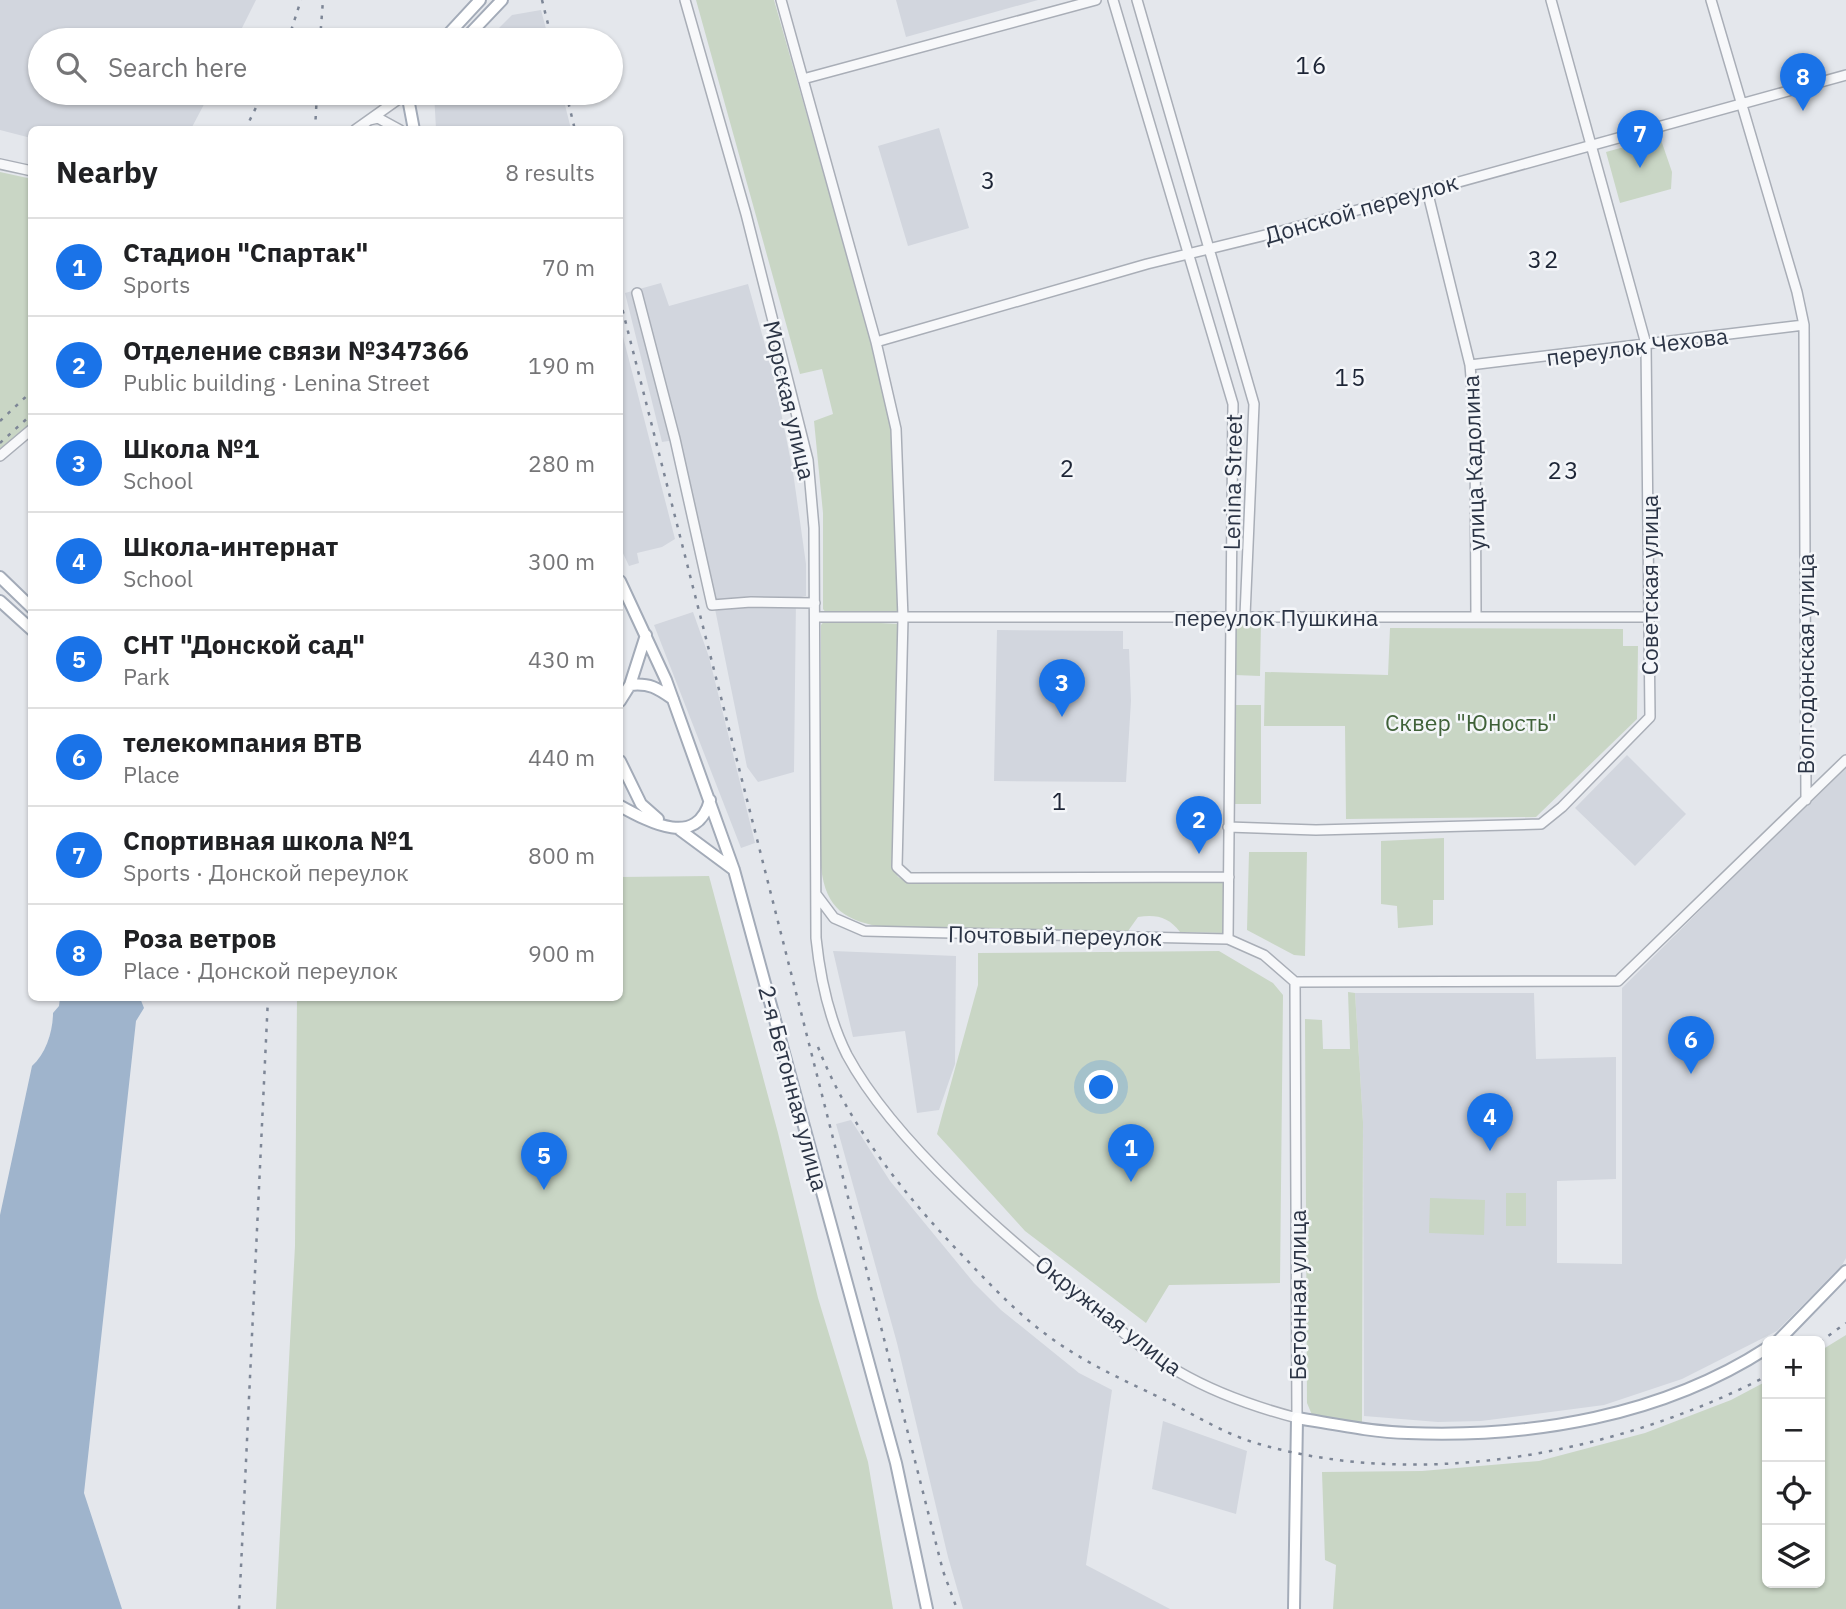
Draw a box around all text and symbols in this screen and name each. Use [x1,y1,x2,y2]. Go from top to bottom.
search box [28,28,623,105]
icon: search [52,48,90,86]
district label: 16 [1296,49,1328,81]
text: Search here [108,50,247,84]
pin: 8 [1780,53,1826,111]
pin: 7 [1617,110,1663,168]
text: Nearby [56,152,158,191]
text: 8 results [505,157,595,187]
district label: 3 [981,164,997,196]
street label: Донской переулок [1261,166,1461,250]
text: Стадион "Спартак" [123,235,368,269]
district label: 32 [1528,243,1560,275]
text: 1 [72,252,86,282]
text: 70 m [542,252,595,282]
text: Sports [123,269,190,299]
street label: Морская улица [757,317,823,483]
street label: переулок Чехова [1544,320,1730,372]
text: Отделение связи №347366 [123,333,469,367]
text: 2 [72,350,86,380]
text: 190 m [528,350,595,380]
district label: 15 [1335,361,1367,393]
text: Public building · Lenina Street [123,367,430,397]
street label: улица Кадолина [1455,375,1491,551]
street label: Lenina Street [1216,413,1248,551]
text: Школа №1 [123,431,259,465]
text: 3 [72,448,86,478]
text: 280 m [528,448,595,478]
district label: 2 [1060,452,1076,484]
district label: 23 [1548,454,1580,486]
text: School [123,465,193,495]
street label: Советская улица [1634,495,1664,675]
text: Школа-интернат [123,529,338,563]
text: 4 [72,546,86,576]
text: 300 m [528,546,595,576]
street label: Волгодонская улица [1790,553,1820,775]
text: School [123,563,193,593]
street label: переулок Пушкина [1174,602,1378,632]
text: СНТ "Донской сад" [123,627,365,661]
text: 5 [72,644,86,674]
text: 430 m [528,644,595,674]
pin: 3 [1039,659,1085,717]
text: Park [123,661,170,691]
park label: Сквер "Юность" [1385,707,1557,737]
text: телекомпания ВТВ [123,725,362,759]
text: 6 [72,742,86,772]
text: 440 m [528,742,595,772]
text: Place [123,759,180,789]
district label: 1 [1052,785,1068,817]
pin: 2 [1176,796,1222,854]
text: Спортивная школа №1 [123,823,413,857]
text: 7 [72,840,86,870]
text: 800 m [528,840,595,870]
text: Sports · Донской переулок [123,857,409,887]
street label: Почтовый переулок [948,918,1162,952]
text: Роза ветров [123,921,277,955]
text: 8 [72,938,86,968]
text: 900 m [528,938,595,968]
text: Place · Донской переулок [123,955,398,985]
street label: 2-я Бетонная улица [752,982,836,1194]
pin: 6 [1668,1016,1714,1074]
your location [1084,1070,1118,1104]
pin: 4 [1467,1093,1513,1151]
pin: 1 [1108,1124,1154,1182]
pin: 5 [521,1132,567,1190]
street label: Бетонная улица [1282,1209,1312,1381]
street label: Окружная улица [1029,1248,1189,1382]
map controls [1762,1336,1825,1588]
button: + [1762,1336,1825,1399]
button: − [1762,1399,1825,1462]
button: locate [1762,1462,1825,1525]
button: layers [1762,1525,1825,1588]

